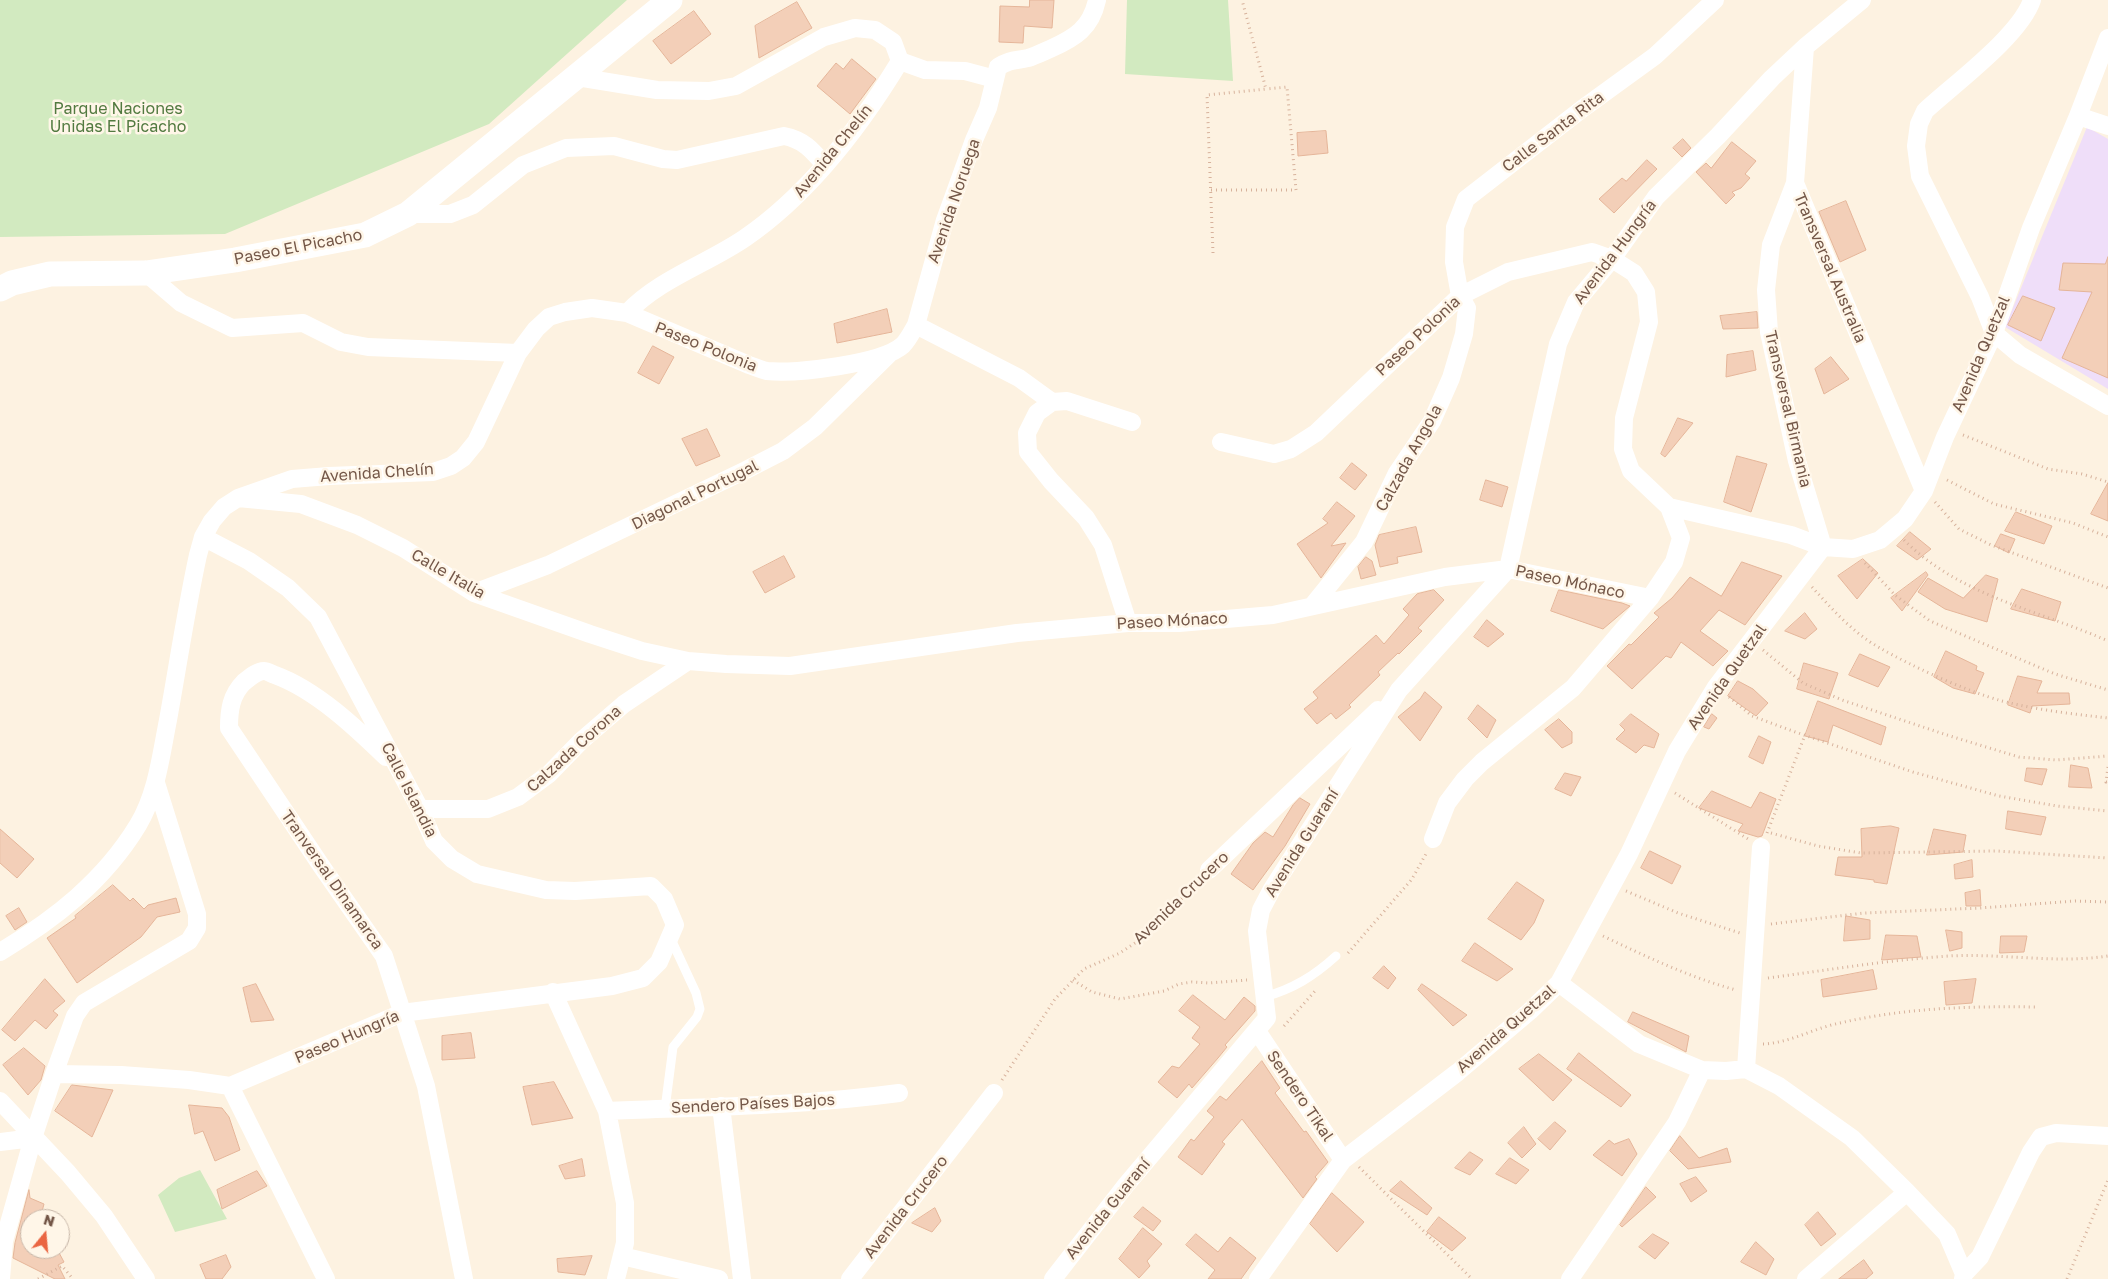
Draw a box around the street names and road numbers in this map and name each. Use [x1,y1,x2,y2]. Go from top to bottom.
street label: Calle Santa Rita [1498,88,1608,176]
street label: Avenida Chelín [790,101,876,201]
street label: Avenida Noruega [924,136,984,266]
street label: Transversal Australia [1790,190,1870,346]
street label: Avenida Hungría [1569,196,1661,308]
street label: Paseo El Picacho [232,225,364,269]
street label: Paseo Polonia [1372,292,1464,380]
street label: Avenida Quetzal [1948,293,2014,415]
street label: Paseo Polonia [652,318,760,376]
street label: Transversal Birmania [1761,329,1815,489]
street label: Calzada Angola [1372,401,1446,515]
street label: Diagonal Portugal [629,456,761,534]
street label: Avenida Chelín [320,459,434,487]
street label: Calle Italia [408,545,488,603]
street label: Paseo Mónaco [1514,561,1626,603]
street label: Paseo Mónaco [1116,609,1228,633]
street label: Avenida Quetzal [1683,620,1771,734]
street label: Calzada Corona [523,702,625,796]
street label: Calle Islandia [377,739,441,841]
street label: Avenida Guaraní [1261,785,1343,901]
street label: Tranversal Dinamarca [277,807,387,953]
street label: Avenida Crucero [1129,848,1233,948]
street label: Avenida Quetzal [1453,981,1559,1077]
street label: Paseo Hungría [292,1006,402,1068]
street label: Sendero Tikal [1263,1047,1337,1145]
street label: Sendero Países Bajos [671,1090,835,1118]
street label: Avenida Crucero [860,1152,952,1262]
street label: Avenida Guaraní [1062,1155,1154,1263]

